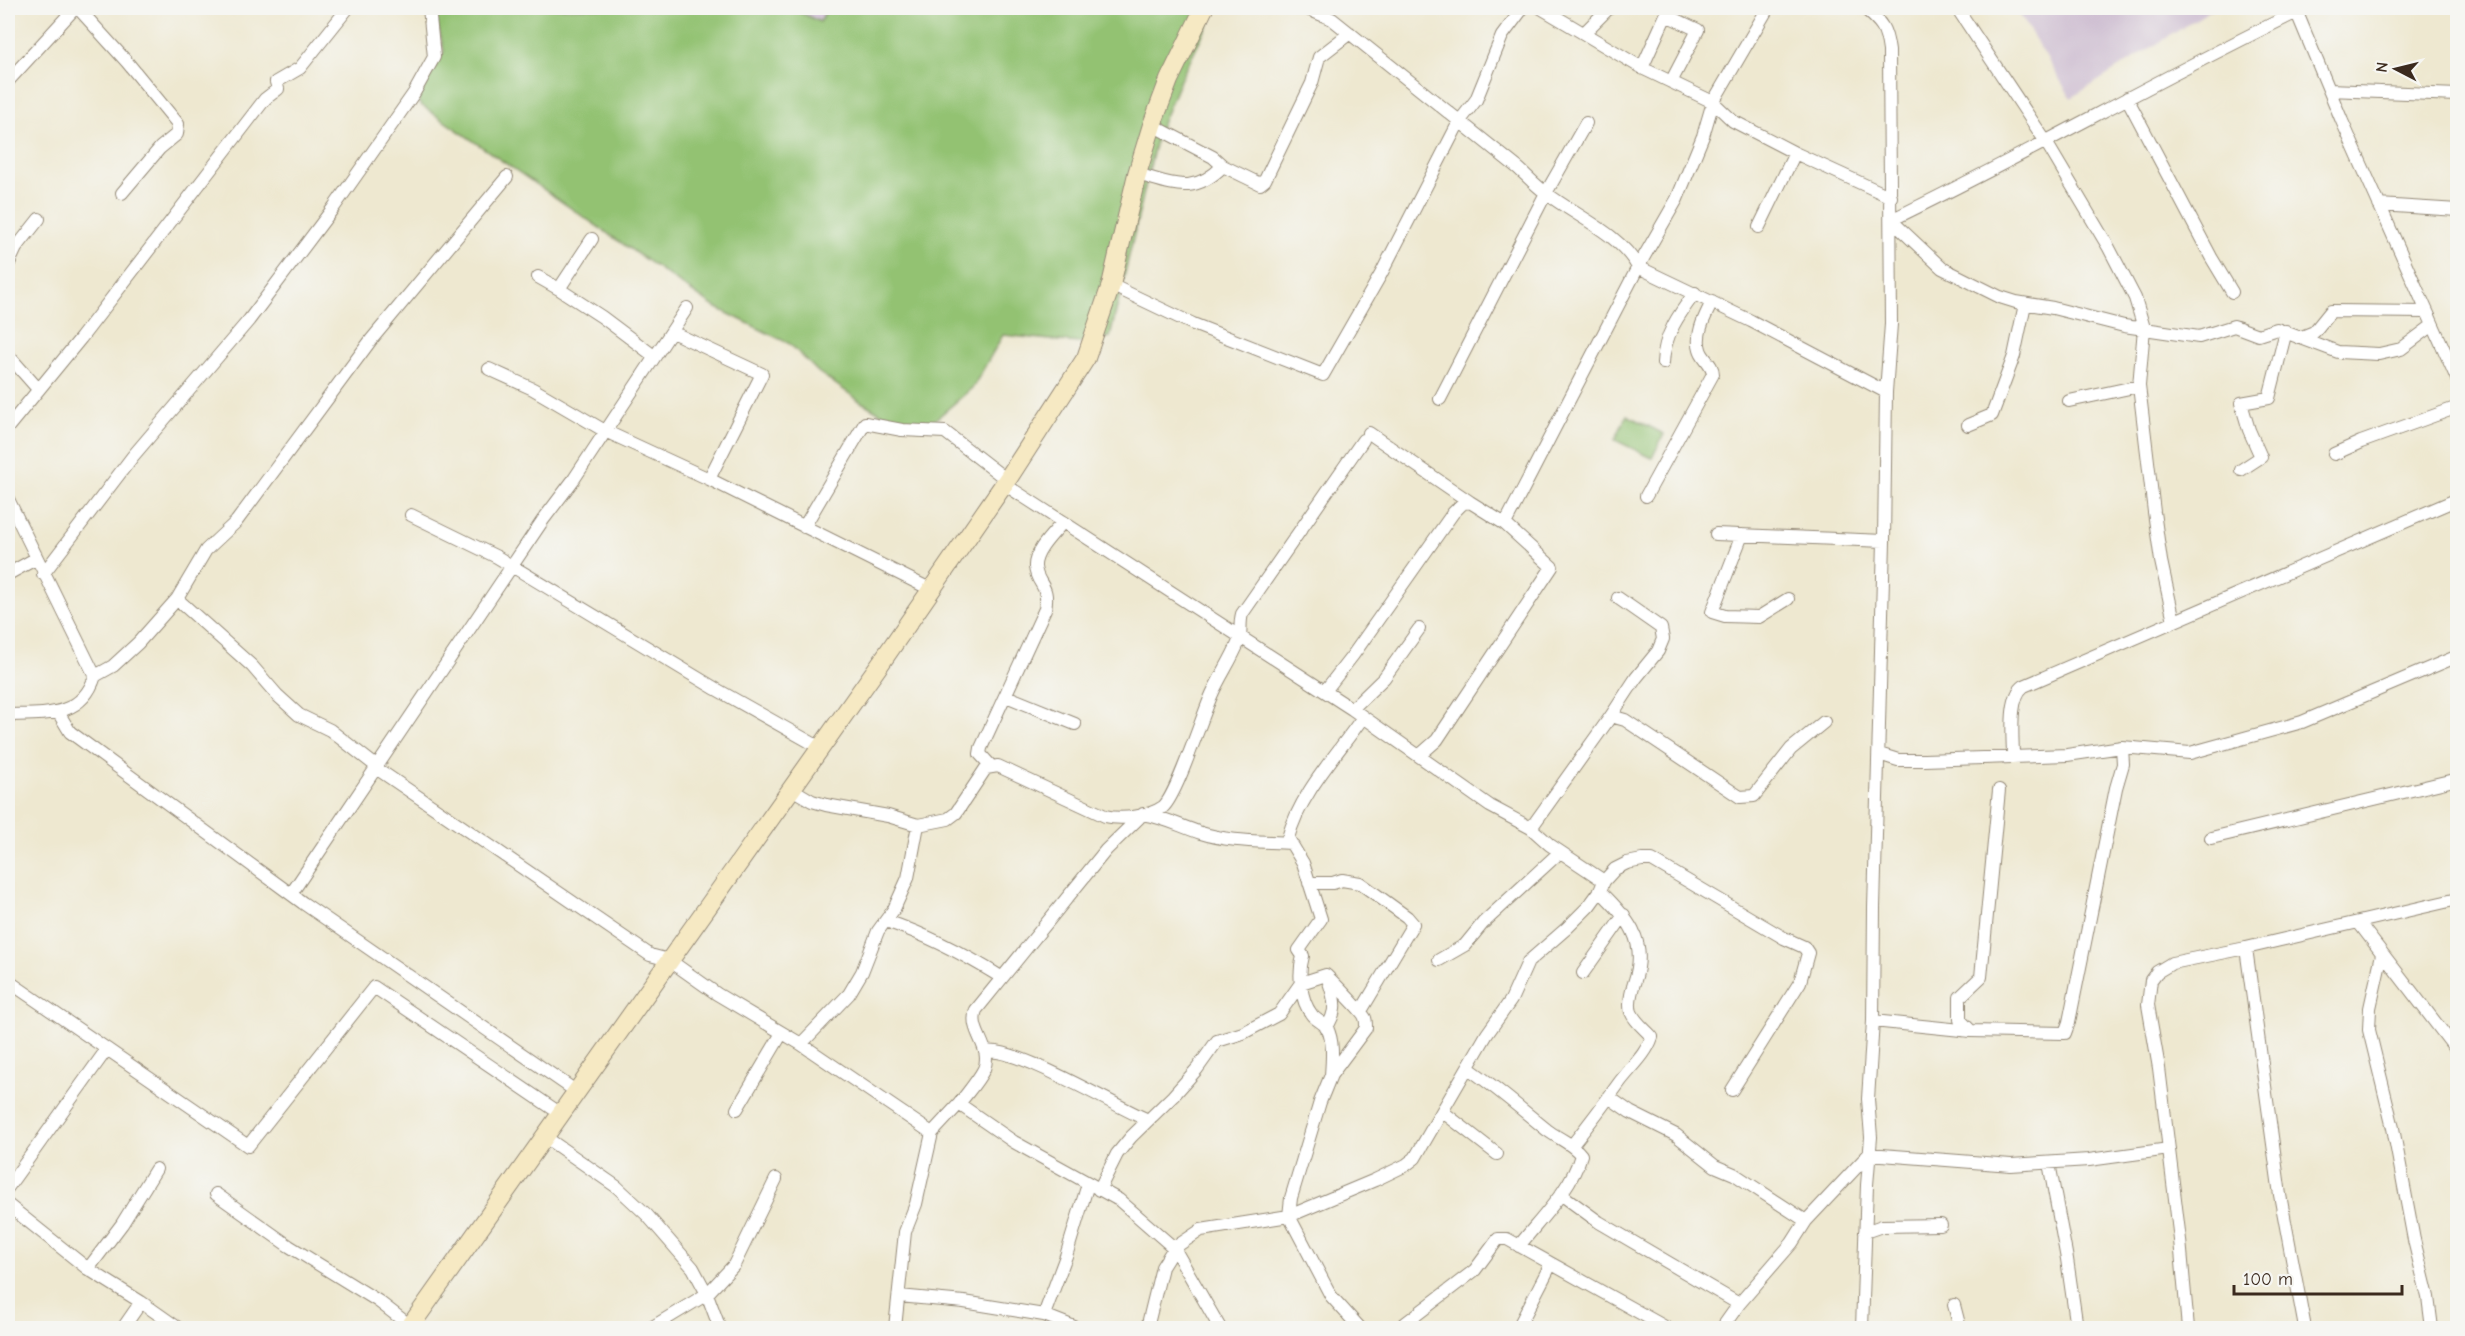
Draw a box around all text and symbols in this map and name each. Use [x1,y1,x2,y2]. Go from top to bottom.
north arrow [2366,39,2426,99]
text: N [2373,61,2392,74]
scale bar [2234,1258,2402,1296]
text: 100 m [2243,1269,2293,1290]

